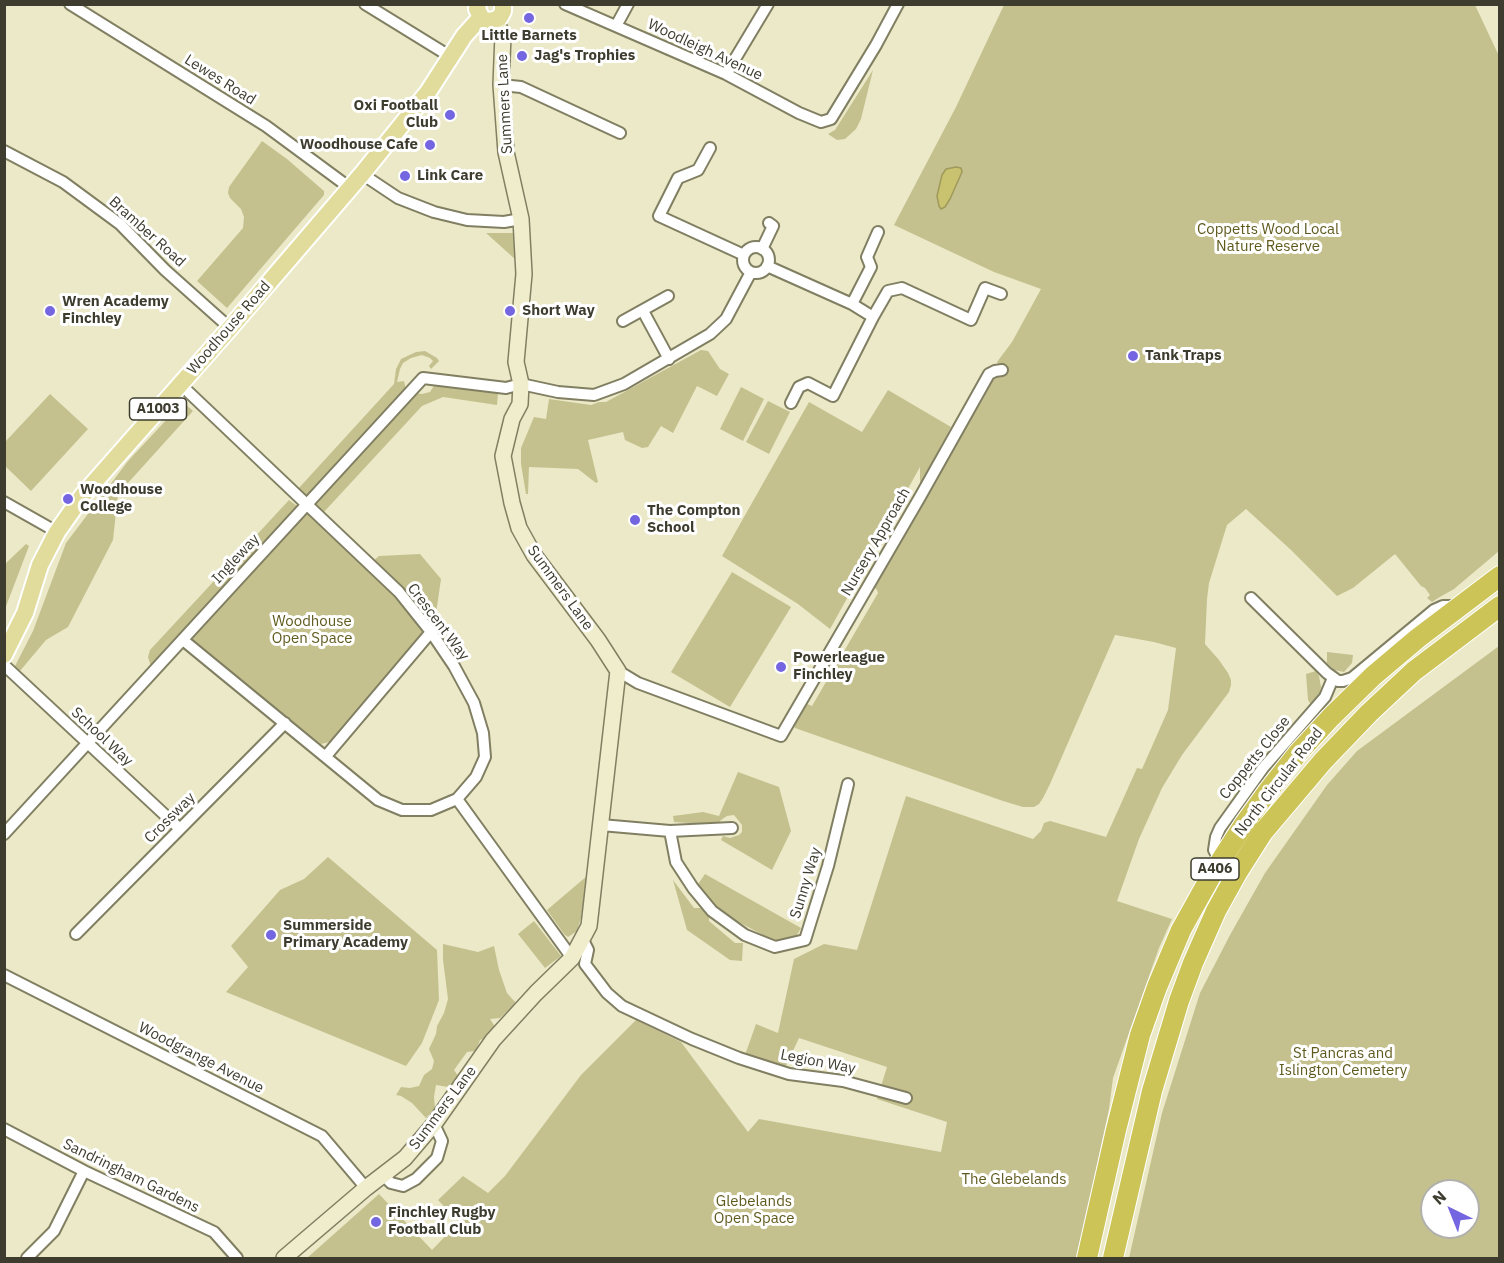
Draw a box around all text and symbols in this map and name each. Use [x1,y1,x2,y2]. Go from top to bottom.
marker: Little Barnets [522,11,536,25]
street label: Woodleigh Avenue [645,15,765,85]
place label: Little Barnets [481,27,577,45]
place label: Jag's Trophies [534,47,635,65]
marker: Jag's Trophies [515,49,529,63]
street label: Lewes Road [181,51,259,109]
street label: Summers Lane [493,53,517,155]
place label: Oxi Football Club [354,97,438,132]
marker: Oxi Football Club [443,108,457,122]
place label: Woodhouse Cafe [300,136,418,154]
marker: Woodhouse Cafe [423,138,437,152]
place label: Link Care [417,167,483,185]
marker: Link Care [398,169,412,183]
street label: Bramber Road [105,193,189,271]
park label: Coppetts Wood Local Nature Reserve [1197,221,1339,256]
street label: Woodhouse Road [184,278,274,378]
place label: Wren Academy Finchley [62,293,169,328]
place label: Short Way [522,302,595,320]
marker: Wren Academy Finchley [43,304,57,318]
marker: Short Way [503,304,517,318]
place label: Tank Traps [1145,347,1222,365]
marker: Tank Traps [1126,349,1140,363]
road number: A1003 [130,398,186,420]
place label: Woodhouse College [80,481,163,516]
street label: Nursery Approach [838,485,914,599]
marker: Woodhouse College [61,492,75,506]
place label: The Compton School [647,502,740,537]
marker: The Compton School [628,513,642,527]
street label: Ingleway [208,530,264,588]
street label: Summers Lane [523,542,597,634]
street label: Crescent Way [403,580,473,664]
park label: Woodhouse Open Space [272,613,352,648]
place label: Powerleague Finchley [793,649,885,684]
marker: Powerleague Finchley [774,660,788,674]
street label: School Way [67,704,137,770]
street label: Coppetts Close [1216,713,1294,803]
street label: North Circular Road [1231,724,1327,840]
street label: Crossway [141,789,199,847]
street label: Sunny Way [787,845,825,921]
road number: A406 [1191,858,1239,880]
place label: Summerside Primary Academy [283,917,408,952]
marker: Summerside Primary Academy [264,928,278,942]
street label: Woodgrange Avenue [135,1019,267,1097]
park label: St Pancras and Islington Cemetery [1279,1045,1407,1080]
street label: Legion Way [779,1046,857,1078]
street label: Summers Lane [406,1063,480,1153]
street label: Sandringham Gardens [60,1135,202,1217]
park label: The Glebelands [961,1171,1067,1189]
north arrow [1420,1179,1480,1239]
text: N [1428,1186,1450,1209]
park label: Glebelands Open Space [714,1193,794,1228]
place label: Finchley Rugby Football Club [388,1204,495,1239]
marker: Finchley Rugby Football Club [369,1215,383,1229]

